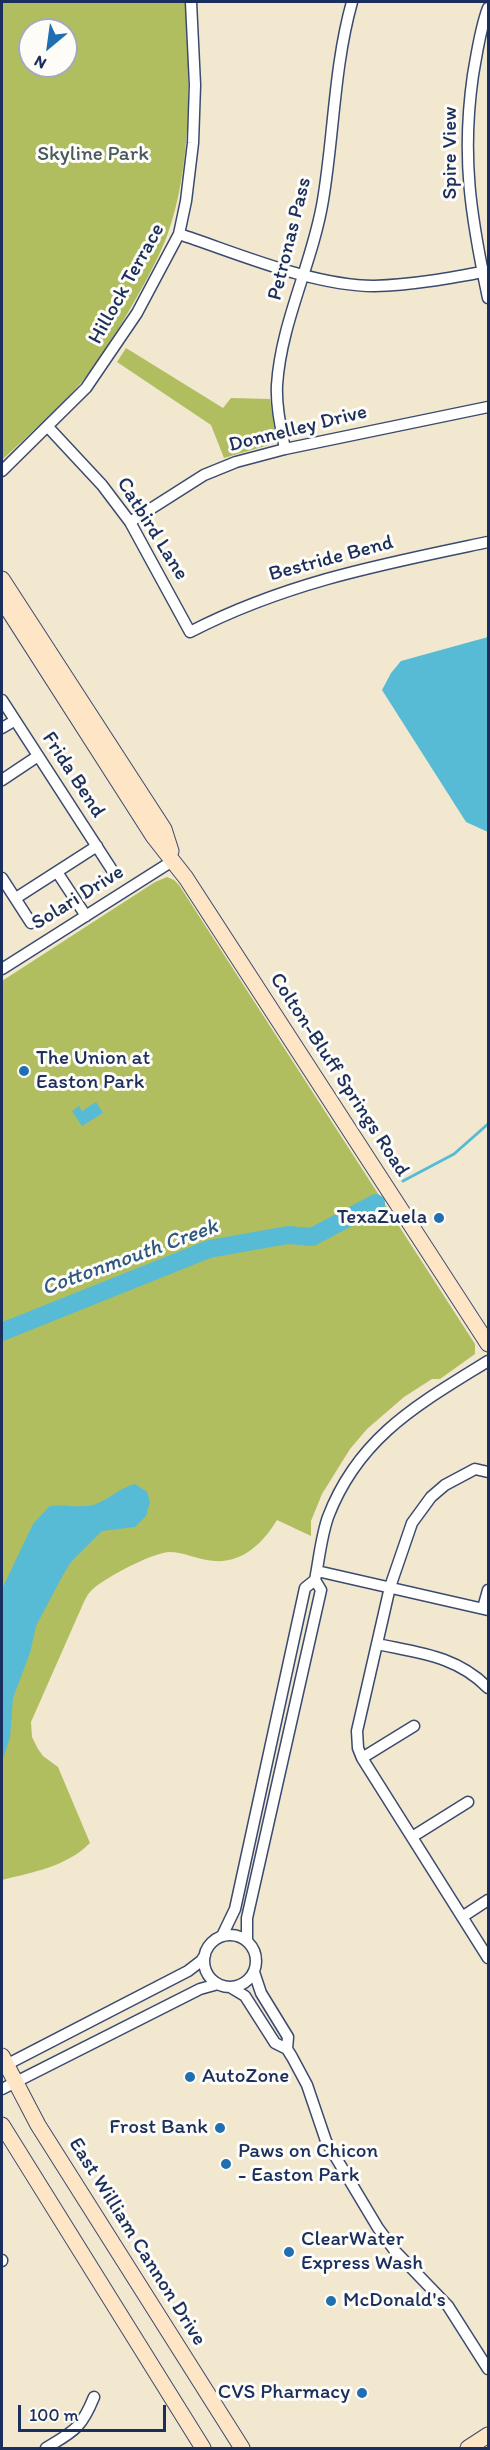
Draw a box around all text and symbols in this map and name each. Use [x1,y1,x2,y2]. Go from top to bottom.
north arrow [18,18,78,78]
text: N [31,52,49,73]
street label: Spire View [438,107,464,199]
park label: Skyline Park [37,142,149,168]
street label: Petronas Pass [263,175,317,303]
street label: Hillock Terrace [83,219,171,349]
street label: Donnelley Drive [226,400,370,458]
street label: Catbird Lane [110,473,194,585]
street label: Bestride Bend [266,530,396,588]
street label: Frida Bend [36,727,110,823]
street label: Solari Drive [27,860,129,936]
street label: Colton-Bluff Springs Road [264,968,414,1182]
place label: The Union at Easton Park [36,1046,150,1096]
marker: The Union at Easton Park [17,1064,31,1078]
place label: TexaZuela [337,1205,427,1231]
marker: TexaZuela [432,1211,446,1225]
water label: Cottonmouth Creek [38,1214,222,1302]
place label: AutoZone [202,2064,289,2090]
marker: AutoZone [183,2070,197,2084]
place label: Frost Bank [109,2115,208,2141]
marker: Frost Bank [213,2121,227,2135]
street label: East William Cannon Drive [63,2133,211,2351]
place label: Paws on Chicon - Easton Park [238,2139,378,2189]
marker: Paws on Chicon - Easton Park [219,2157,233,2171]
place label: ClearWater Express Wash [301,2227,423,2277]
marker: ClearWater Express Wash [282,2245,296,2259]
place label: McDonald's [343,2288,446,2314]
marker: McDonald's [324,2294,338,2308]
place label: CVS Pharmacy [218,2380,350,2406]
marker: CVS Pharmacy [355,2386,369,2400]
scale bar [21,2393,170,2431]
text: 100 m [29,2404,79,2426]

